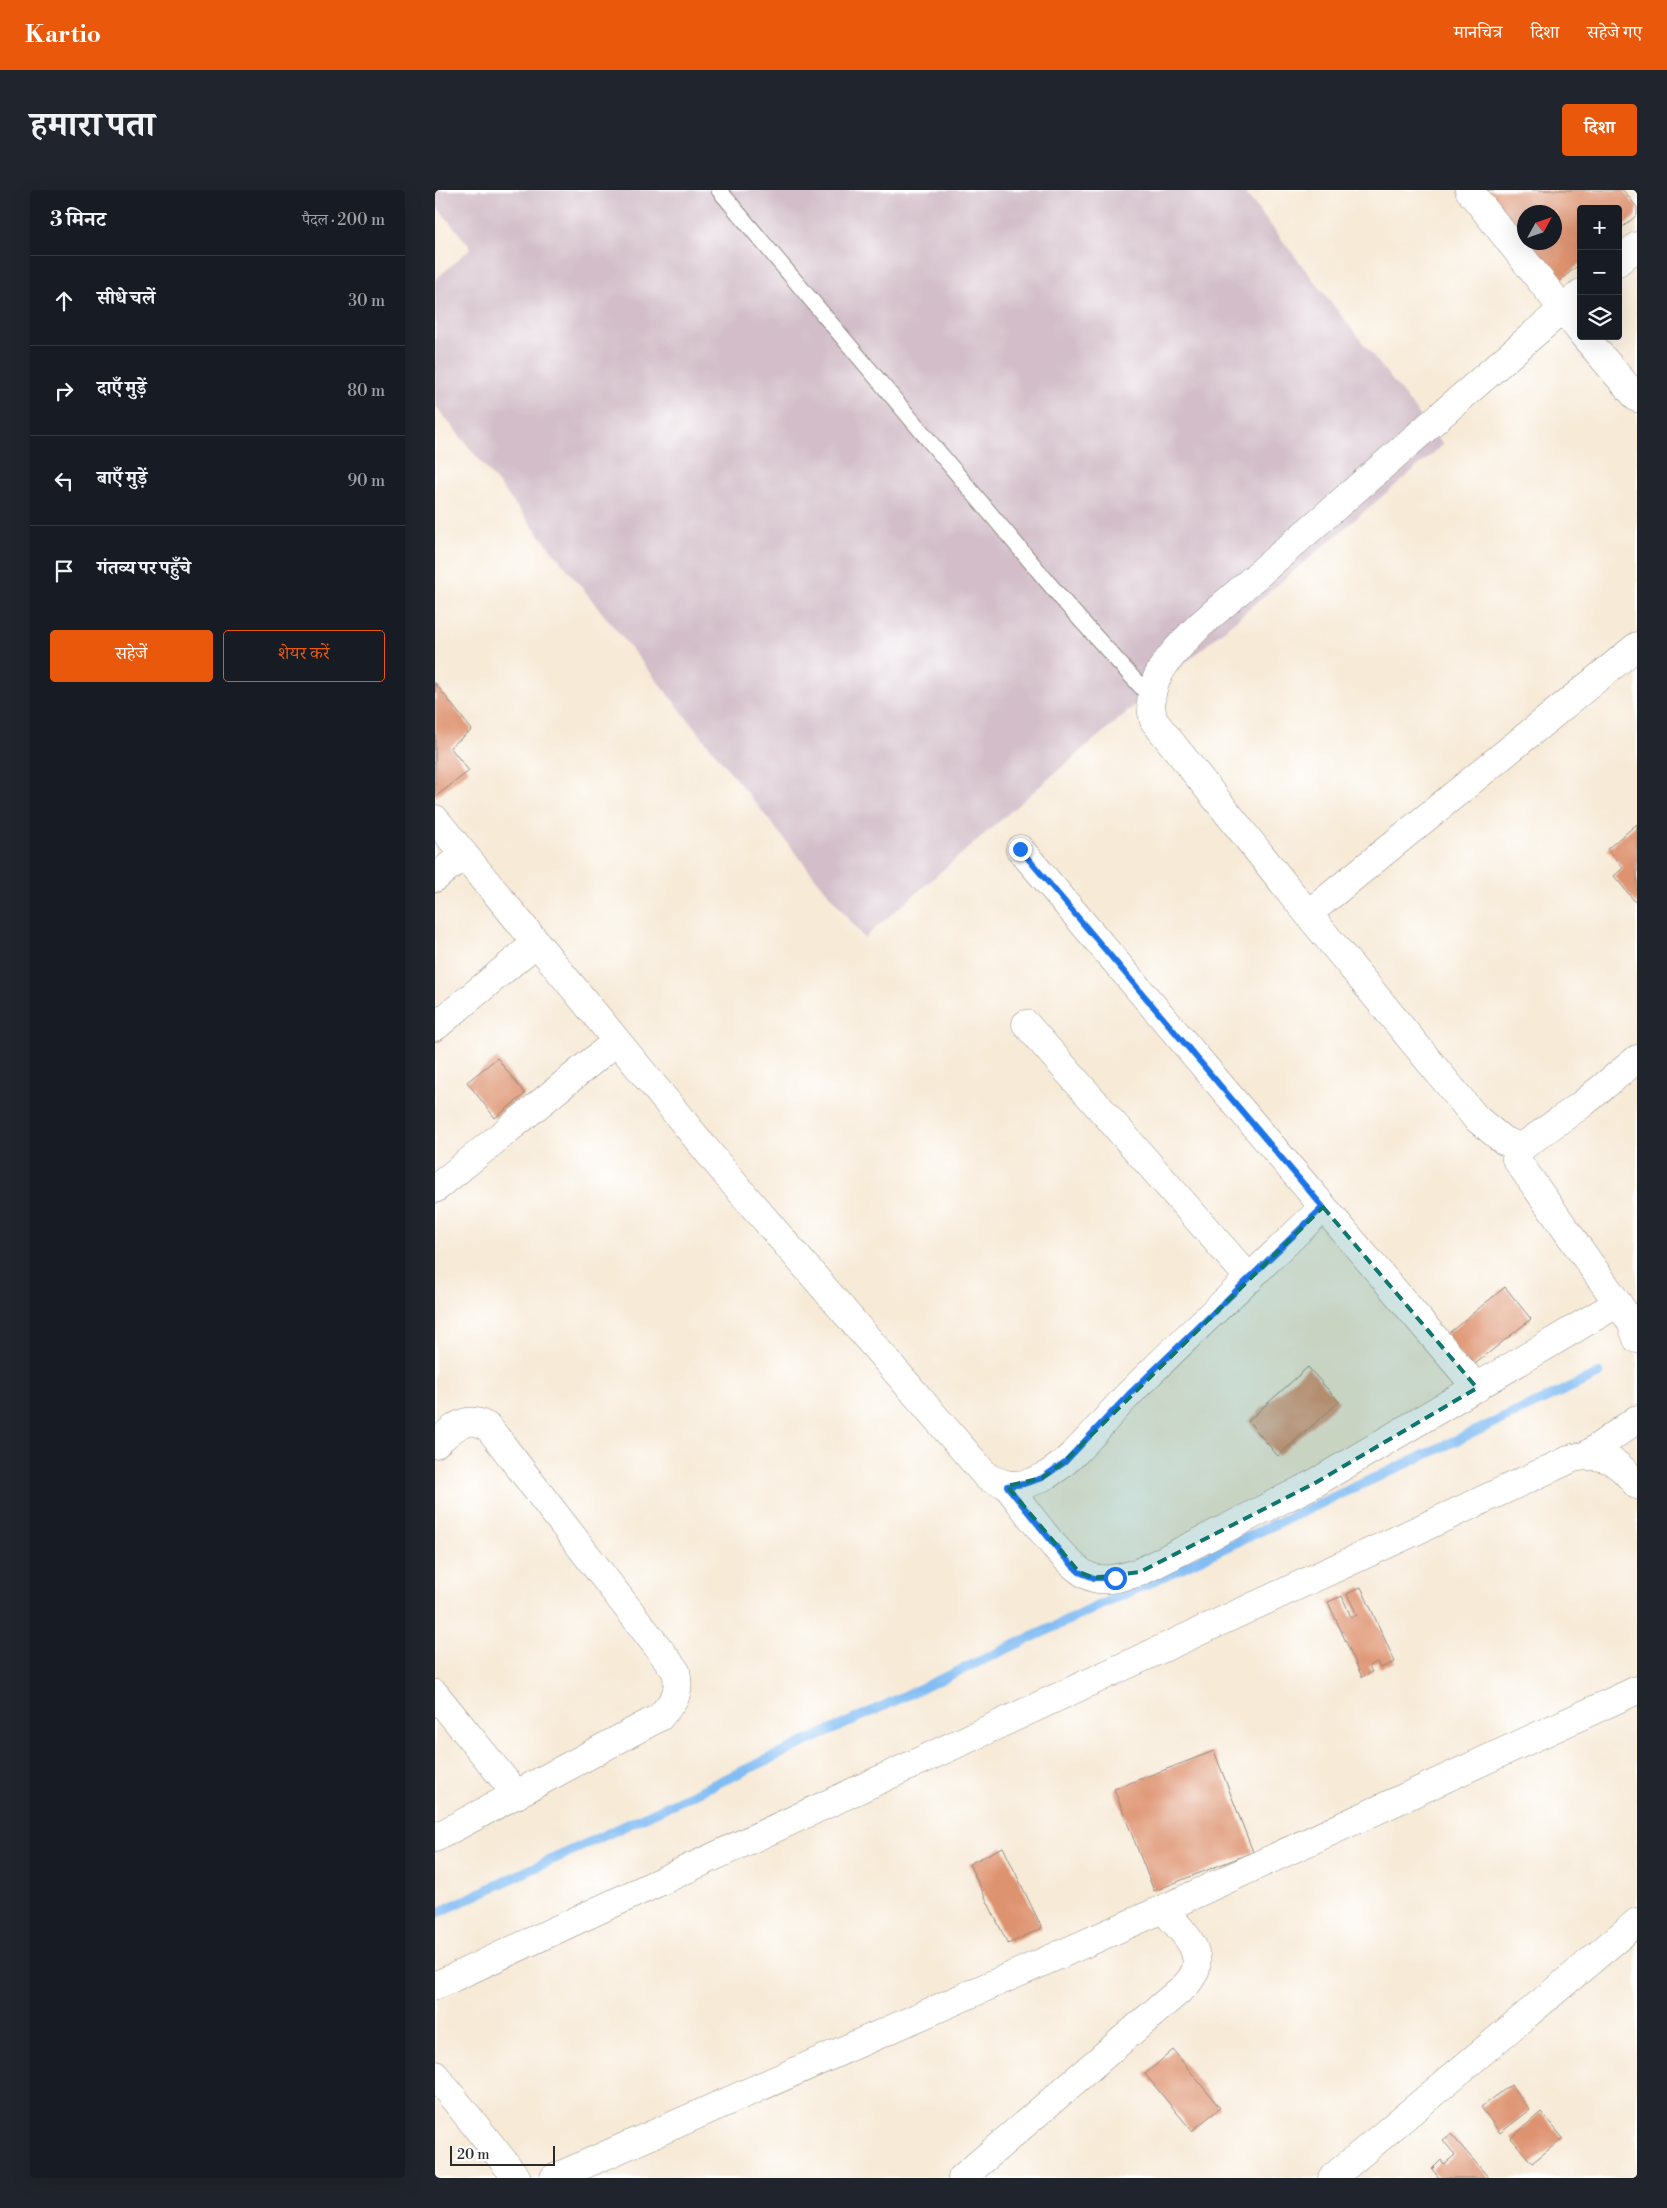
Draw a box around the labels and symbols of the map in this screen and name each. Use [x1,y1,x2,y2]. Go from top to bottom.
north arrow [1517,205,1562,250]
route end [1009,838,1032,861]
route start [1104,1567,1127,1590]
scale bar [450,2143,555,2166]

